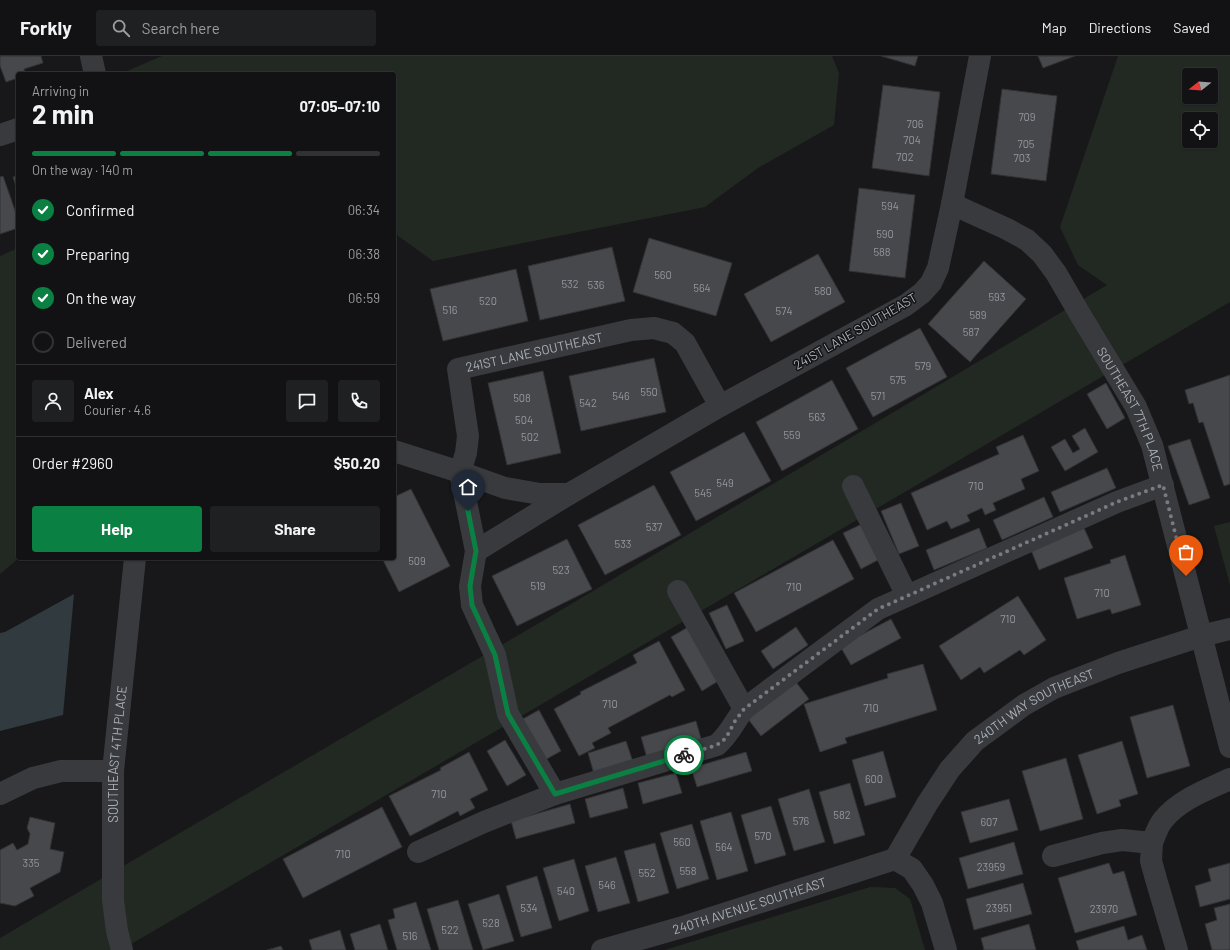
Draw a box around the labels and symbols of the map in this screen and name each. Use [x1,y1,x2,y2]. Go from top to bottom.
north arrow [1182,68,1218,104]
house number: 709 [1018,110,1036,123]
house number: 706 [906,117,924,130]
house number: 704 [903,133,921,146]
house number: 705 [1017,137,1035,150]
house number: 702 [896,150,914,163]
house number: 703 [1013,151,1031,164]
house number: 594 [881,199,899,212]
house number: 590 [876,227,894,240]
house number: 588 [873,245,891,258]
house number: 560 [654,268,672,281]
house number: 532 [561,277,579,290]
house number: 536 [588,278,605,291]
house number: 564 [693,281,711,294]
house number: 580 [814,284,832,297]
street label: 241ST LANE SOUTHEAST [791,289,919,373]
house number: 593 [988,290,1006,303]
house number: 520 [479,294,497,307]
house number: 516 [443,303,458,316]
house number: 574 [776,304,792,317]
house number: 589 [969,308,987,321]
house number: 587 [963,325,979,338]
street label: 241ST LANE SOUTHEAST [464,329,604,375]
street label: SOUTHEAST 7TH PLACE [1094,344,1166,473]
house number: 579 [915,359,932,372]
house number: 575 [890,373,907,386]
house number: 550 [640,385,658,398]
house number: 546 [612,389,630,402]
house number: 571 [871,389,885,402]
house number: 508 [513,391,531,404]
house number: 542 [579,396,597,409]
house number: 563 [809,410,825,423]
house number: 504 [515,413,533,426]
house number: 559 [783,428,801,441]
house number: 502 [521,430,539,443]
pin [451,470,485,511]
house number: 549 [716,476,734,489]
house number: 710 [968,479,984,492]
house number: 545 [694,486,712,499]
house number: 537 [646,520,662,533]
pin [1169,535,1203,576]
house number: 533 [615,537,631,550]
house number: 509 [408,554,426,567]
house number: 523 [552,563,570,576]
house number: 519 [531,579,546,592]
house number: 710 [786,580,802,593]
house number: 710 [1094,586,1110,599]
house number: 710 [1000,612,1016,625]
street label: 240TH WAY SOUTHEAST [971,665,1096,747]
street label: SOUTHEAST 4TH PLACE [105,685,130,823]
house number: 710 [602,697,618,710]
house number: 710 [863,701,879,714]
courier [664,735,704,775]
house number: 600 [865,772,883,785]
house number: 710 [431,787,447,800]
house number: 582 [833,808,851,821]
house number: 576 [793,814,810,827]
house number: 607 [980,815,998,828]
house number: 570 [754,829,772,842]
house number: 560 [673,835,691,848]
house number: 564 [715,840,733,853]
house number: 710 [335,847,351,860]
house number: 335 [23,856,40,869]
house number: 23959 [977,860,1006,873]
house number: 558 [679,864,697,877]
house number: 552 [638,866,656,879]
street label: 240TH AVENUE SOUTHEAST [671,874,828,937]
house number: 546 [598,878,616,891]
house number: 540 [557,884,575,897]
house number: 534 [520,901,538,914]
house number: 23951 [986,901,1012,914]
house number: 23970 [1090,902,1118,915]
house number: 528 [482,916,500,929]
house number: 522 [441,923,459,936]
house number: 516 [403,929,418,942]

